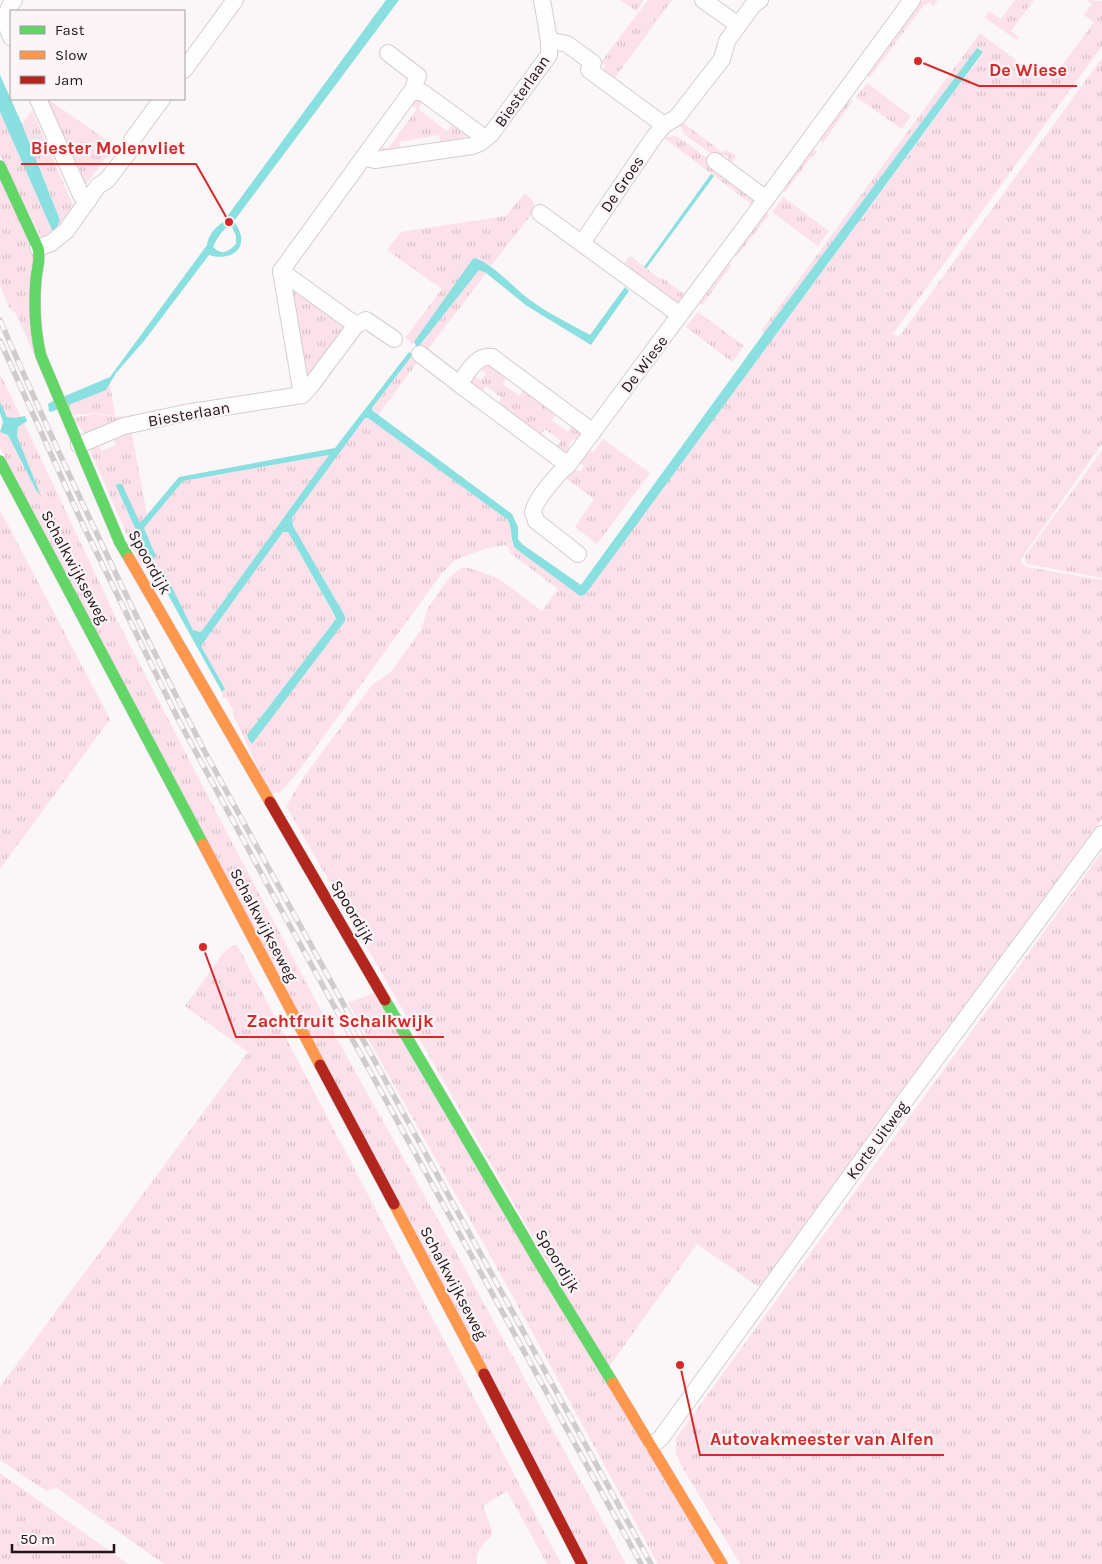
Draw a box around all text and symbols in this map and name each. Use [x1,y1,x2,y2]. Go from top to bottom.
legend [10,10,185,100]
text: Fast [55,21,85,39]
text: Slow [55,46,87,64]
street label: Biesterlaan [490,52,554,130]
callout: De Wiese [979,53,1077,86]
text: De Wiese [989,59,1067,81]
text: Jam [55,71,83,89]
callout: Biester Molenvliet [21,131,196,164]
text: Biester Molenvliet [31,137,185,159]
street label: De Groes [596,152,648,216]
street label: De Wiese [616,332,672,396]
street label: Biesterlaan [146,397,232,431]
street label: Schalkwijkseweg [37,507,113,627]
street label: Spoordijk [125,527,175,597]
street label: Schalkwijkseweg [226,865,302,985]
street label: Spoordijk [327,877,379,947]
callout: Zachtfruit Schalkwijk [236,1004,444,1037]
text: Zachtfruit Schalkwijk [246,1010,434,1032]
street label: Korte Uitweg [842,1097,912,1183]
street label: Schalkwijkseweg [416,1223,492,1343]
street label: Spoordijk [532,1226,584,1296]
callout: Autovakmeester van Alfen [700,1422,944,1455]
text: Autovakmeester van Alfen [710,1428,934,1450]
scale bar [12,1522,115,1554]
text: 50 m [20,1530,55,1548]

